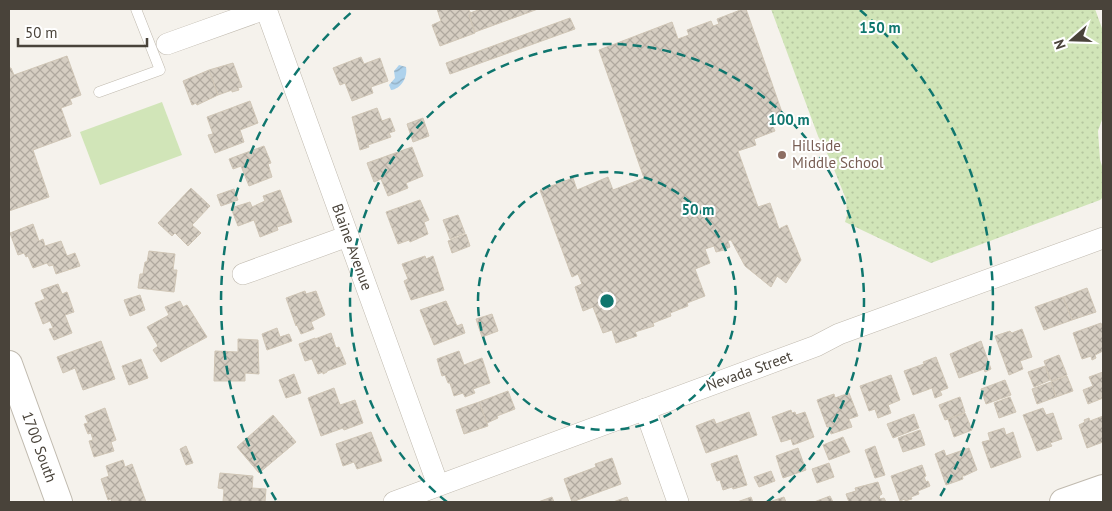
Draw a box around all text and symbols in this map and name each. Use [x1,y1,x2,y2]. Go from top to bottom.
scale bar [18,15,146,47]
north arrow [1047,15,1097,65]
text: 150 m [859,18,901,37]
text: 50 m [25,23,58,42]
text: N [1050,37,1070,52]
text: 100 m [768,110,810,129]
place label: Hillside Middle School [792,136,884,172]
marker: Hillside Middle School [776,149,788,161]
text: 50 m [682,200,714,219]
street label: Blaine Avenue [328,201,377,293]
centre of rings [598,292,616,310]
street label: Nevada Street [703,346,794,395]
street label: 1700 South [18,409,61,485]

